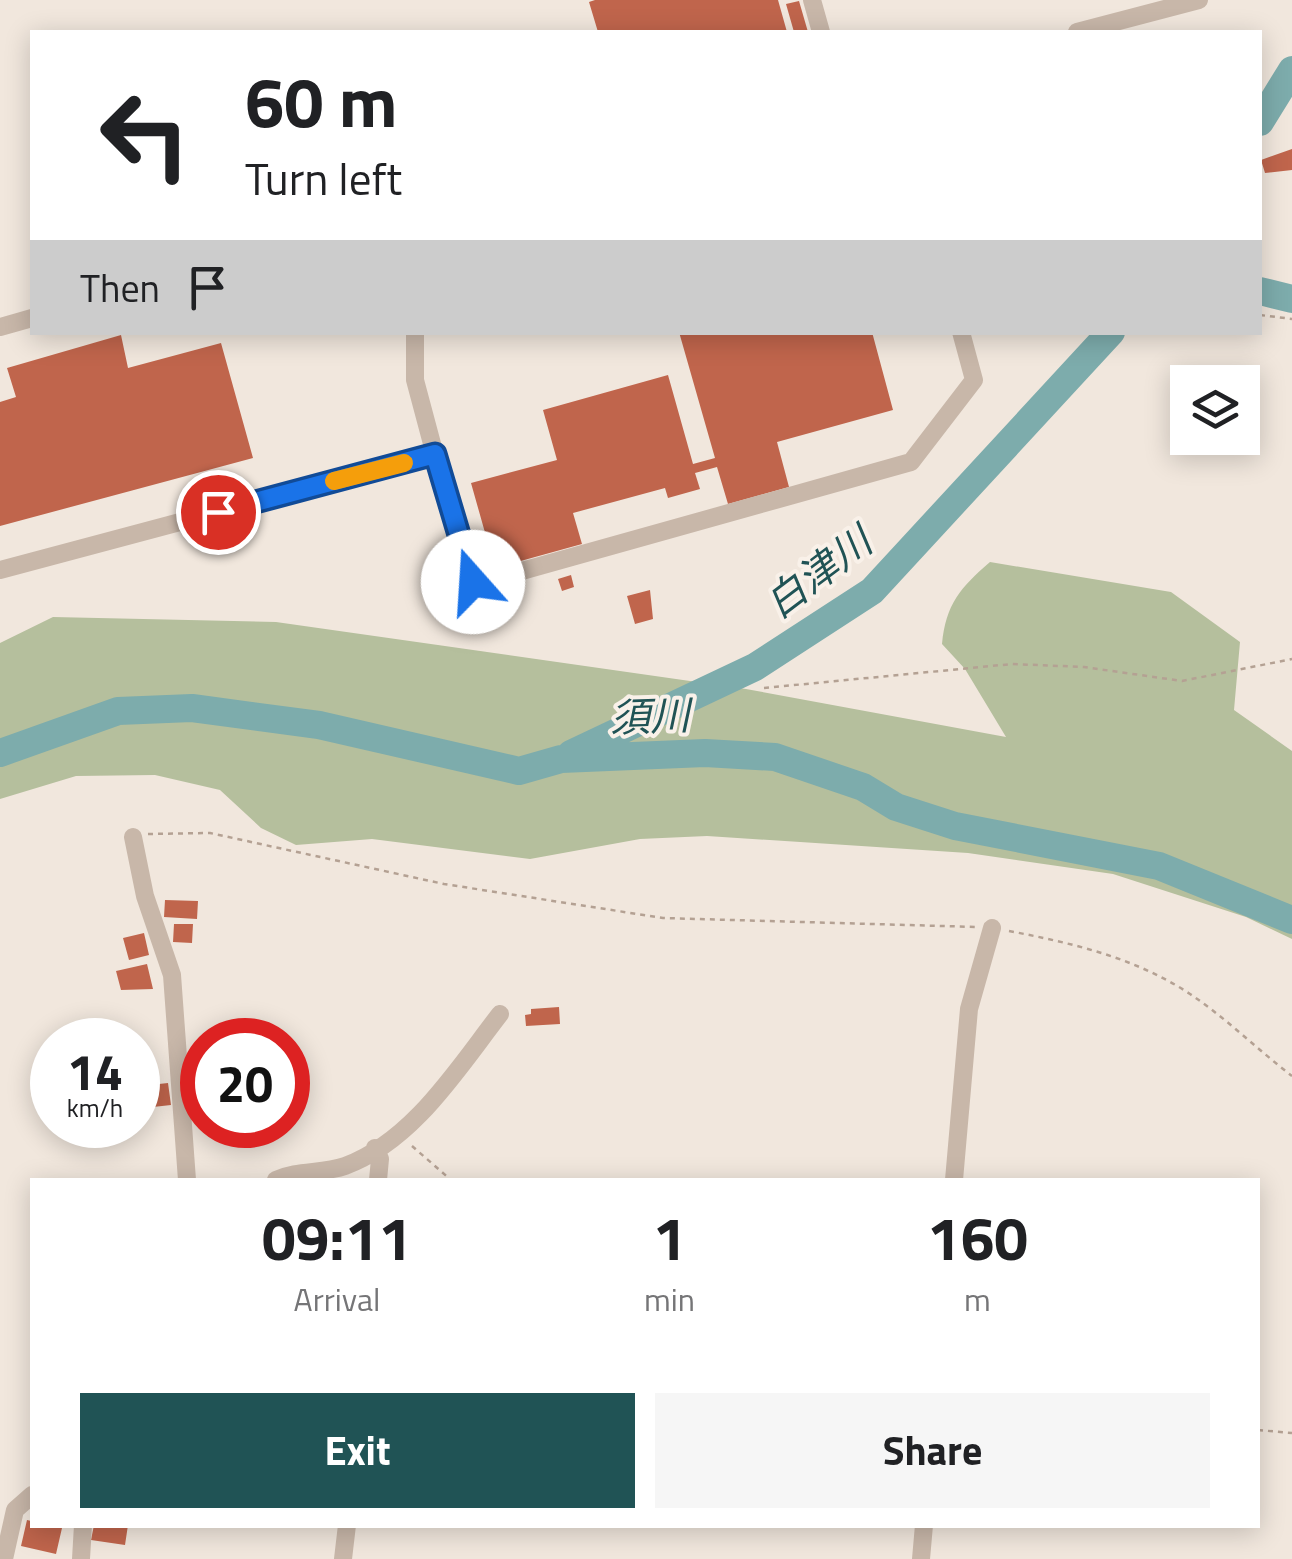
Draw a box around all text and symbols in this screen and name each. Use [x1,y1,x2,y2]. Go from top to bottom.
text: 60 m [245,48,398,154]
icon: left [80,70,210,200]
text: Turn left [245,144,402,212]
text: Then [80,259,160,317]
icon: arrive [180,260,235,315]
map controls [1170,365,1260,455]
button: layers [1170,365,1260,455]
pin [176,470,261,555]
icon: arrive [191,485,246,540]
water label: 白津川 [752,509,887,632]
position arrow [421,530,525,634]
water label: 須川 [609,684,695,748]
speed limit sign: 20 [180,1018,310,1148]
text: 14 [67,1033,123,1109]
text: km/h [67,1089,123,1127]
text: 09:11 [262,1192,412,1283]
text: 1 [653,1192,686,1283]
text: 160 [927,1192,1028,1283]
text: Arrival [294,1275,380,1323]
text: min [644,1275,695,1323]
text: m [964,1275,991,1323]
button: Exit [80,1393,635,1508]
button: Share [655,1393,1210,1508]

